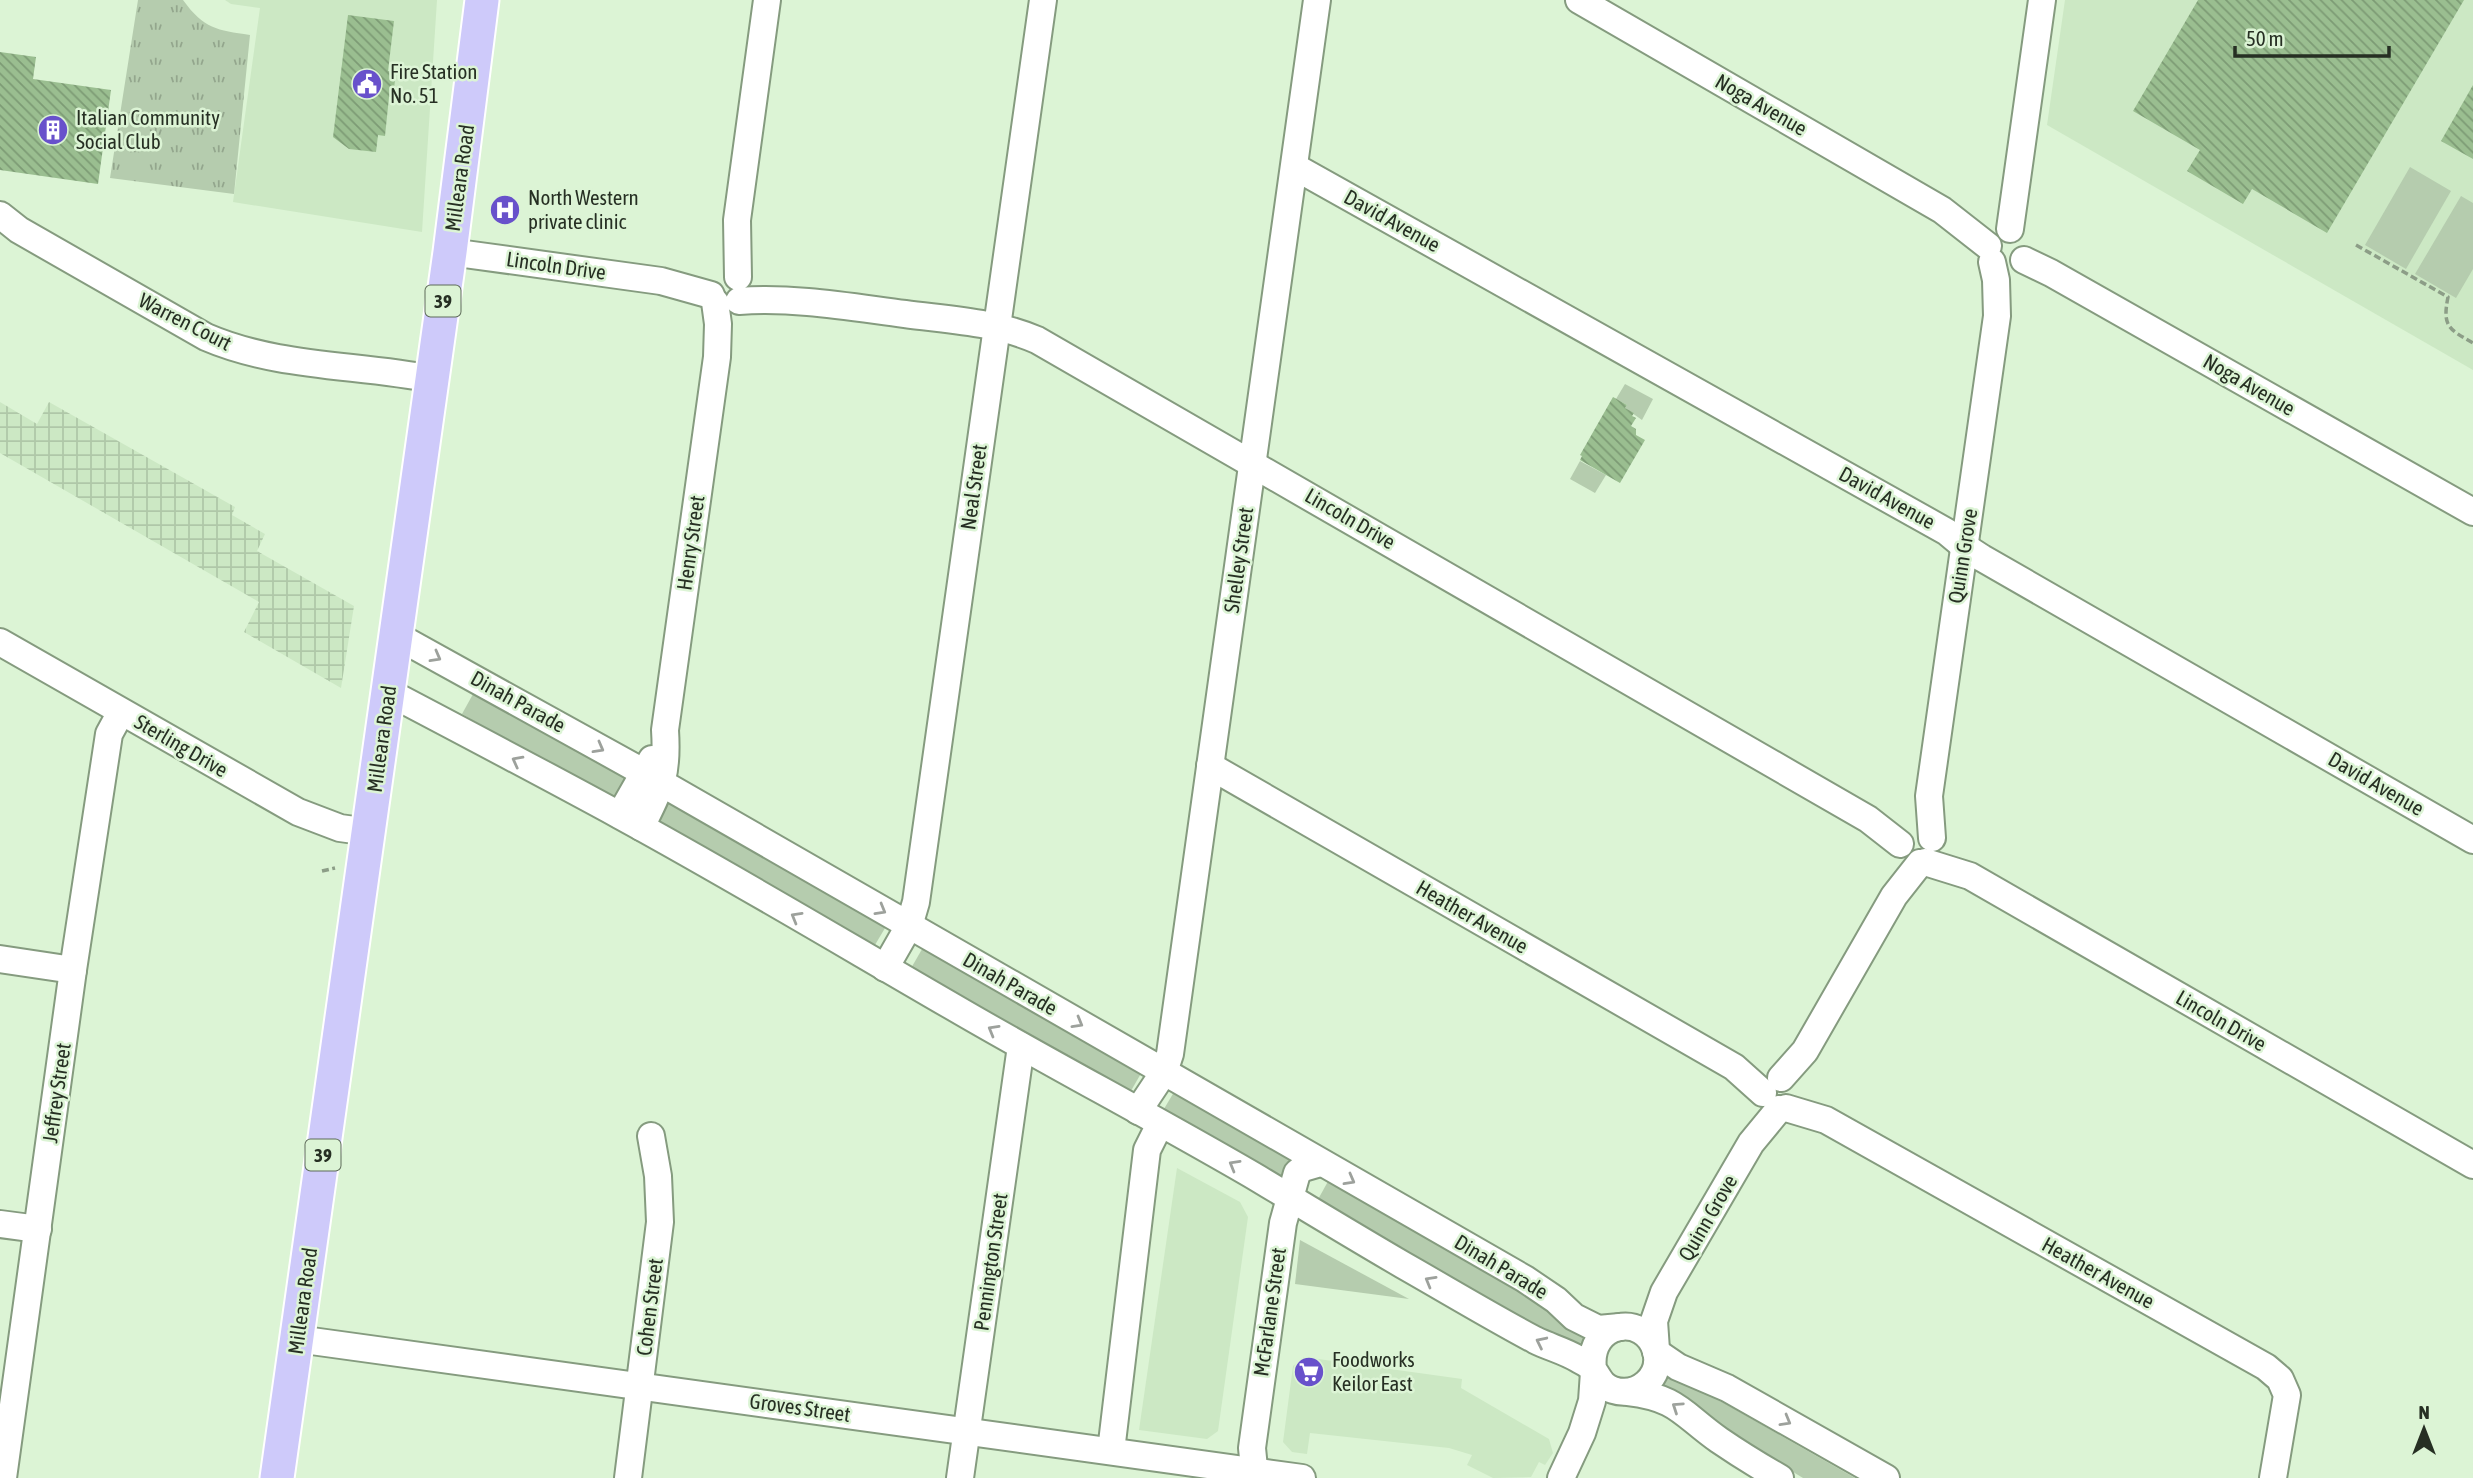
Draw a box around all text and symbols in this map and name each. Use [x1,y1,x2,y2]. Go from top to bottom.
scale bar [2235,14,2389,58]
text: 50 m [2246,26,2284,50]
place label: Fire Station No. 51 [390,59,477,107]
public building icon: Fire Station No. 51 [350,67,384,101]
street label: Noga Avenue [1711,68,1812,140]
place label: Italian Community Social Club [76,105,220,153]
building icon: Italian Community Social Club [36,113,70,147]
street label: Milleara Road [440,123,478,233]
street label: David Avenue [1340,184,1445,256]
place label: North Western private clinic [528,185,639,233]
hospital icon: North Western private clinic [488,193,522,227]
street label: Lincoln Drive [505,246,607,284]
road number: 39 [426,286,460,316]
street label: Warren Court [135,288,236,355]
street label: Noga Avenue [2199,348,2300,420]
street label: Neal Street [955,443,991,531]
street label: David Avenue [1835,461,1940,533]
street label: Lincoln Drive [1301,483,1400,554]
street label: Henry Street [671,494,709,592]
street label: Shelley Street [1219,506,1257,614]
street label: Quinn Grove [1943,507,1981,605]
one-way arrow [429,648,441,662]
street label: Dinah Parade [467,665,570,737]
street label: Milleara Road [362,684,400,794]
street label: Sterling Drive [131,709,232,781]
one-way arrow [592,740,604,753]
street label: David Avenue [2325,746,2428,820]
one-way arrow [511,755,524,769]
street label: Heather Avenue [1413,875,1532,958]
one-way arrow [874,902,886,915]
one-way arrow [790,912,803,925]
street label: Dinah Parade [959,947,1062,1020]
street label: Lincoln Drive [2172,985,2271,1056]
one-way arrow [1071,1015,1084,1028]
one-way arrow [988,1025,1000,1038]
street label: Jeffrey Street [37,1041,75,1144]
road number: 39 [306,1140,340,1170]
one-way arrow [1229,1160,1241,1173]
street label: Quinn Grove [1673,1170,1741,1265]
one-way arrow [1343,1172,1355,1185]
street label: Pennington Street [968,1191,1012,1332]
street label: Dinah Parade [1451,1229,1552,1303]
street label: Heather Avenue [2038,1231,2159,1313]
street label: Milleara Road [283,1246,321,1356]
street label: McFarlane Street [1248,1246,1290,1378]
street label: Cohen Street [631,1257,667,1357]
one-way arrow [1425,1276,1437,1289]
one-way arrow [1536,1337,1548,1351]
place label: Foodworks Keilor East [1332,1347,1415,1395]
supermarket icon: Foodworks Keilor East [1292,1355,1326,1389]
street label: Groves Street [748,1388,852,1426]
north arrow [2389,1394,2459,1464]
text: N [2418,1401,2430,1423]
one-way arrow [1672,1403,1685,1416]
one-way arrow [1779,1413,1792,1426]

